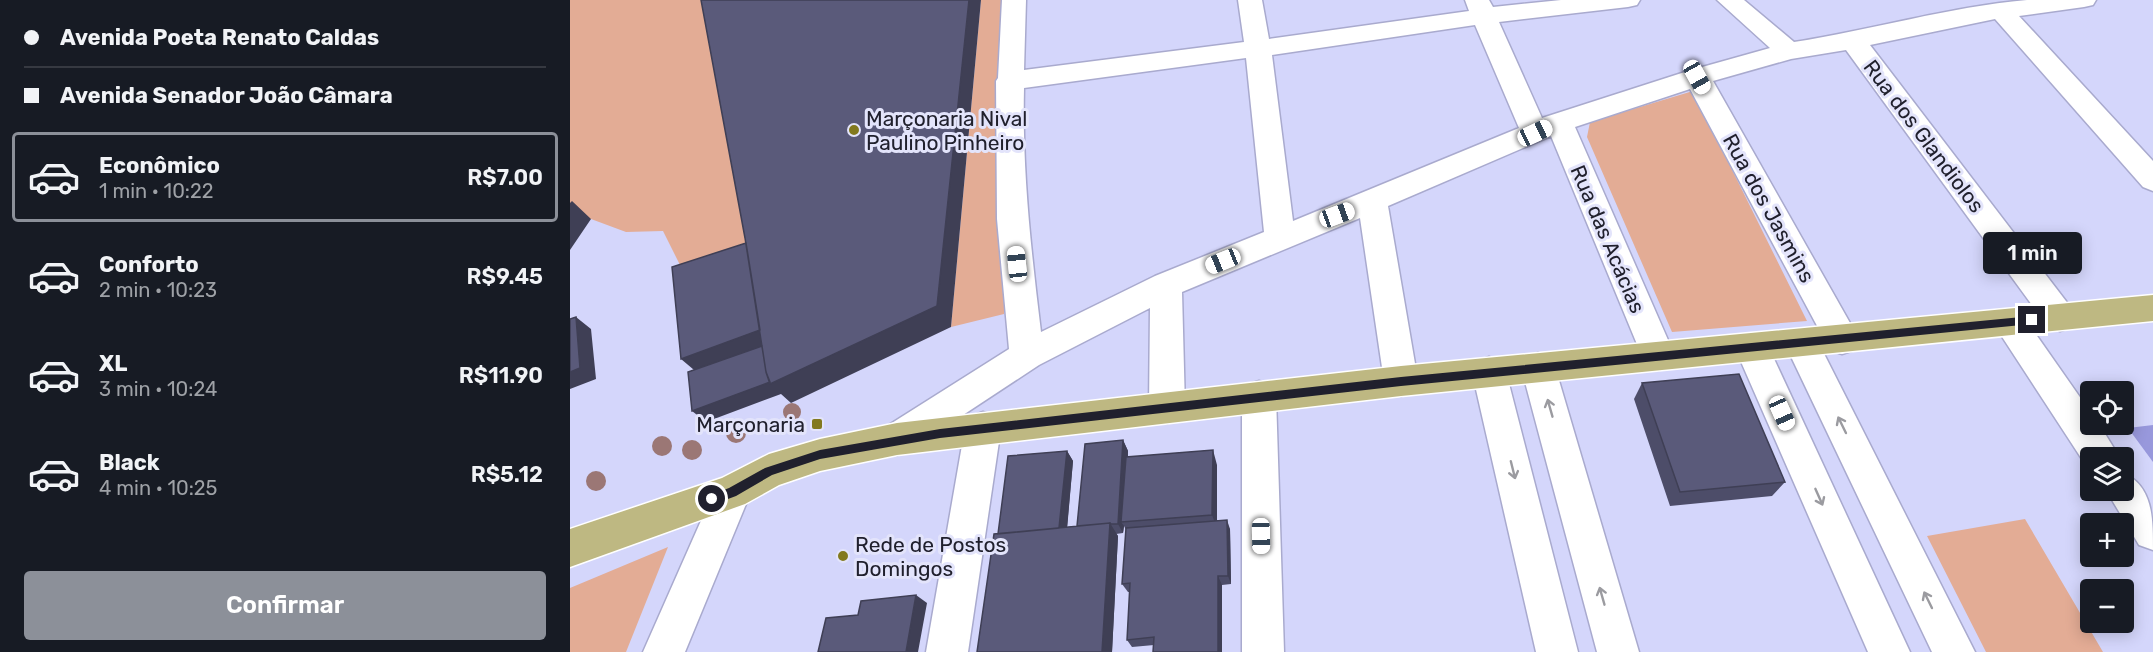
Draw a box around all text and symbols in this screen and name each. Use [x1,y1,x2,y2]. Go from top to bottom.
text: Avenida Poeta Renato Caldas [60,24,379,51]
street label: Rua dos Glandiolos [1858,55,1990,217]
car [1680,57,1714,97]
text: Avenida Senador João Câmara [60,82,393,109]
place label: Marçonaria Nival Paulino Pinheiro [866,106,1027,155]
car [1515,117,1555,149]
marker: Marçonaria Nival Paulino Pinheiro [847,123,861,137]
street label: Rua dos Jasmins [1718,129,1820,287]
icon: car [27,150,81,204]
text: Econômico [99,152,220,179]
street label: Rua das Acácias [1566,161,1650,317]
text: R$7.00 [467,164,543,191]
text: 1 min · 10:22 [99,179,213,203]
car [1317,200,1357,230]
callout: 1 min [1982,233,2082,275]
text: 1 min [2007,241,2058,265]
car [1006,245,1028,283]
car [1203,246,1243,276]
icon: car [27,249,81,303]
text: Conforto [99,251,199,278]
text: R$9.45 [467,263,543,290]
text: 2 min · 10:23 [99,278,217,302]
route end [2018,306,2045,333]
icon: car [27,348,81,402]
text: XL [99,350,127,377]
text: R$11.90 [459,362,543,389]
text: 3 min · 10:24 [99,377,217,401]
map controls [2080,381,2134,633]
button: locate [2080,381,2134,435]
car [1766,393,1798,433]
one-way arrow [1543,399,1555,418]
place label: Marçonaria [696,412,805,437]
one-way arrow [1836,416,1847,434]
marker: Marçonaria [810,417,824,431]
icon: car [27,447,81,501]
button: layers [2080,447,2134,501]
text: Black [99,449,160,476]
one-way arrow [1507,460,1519,479]
text: R$5.12 [471,461,543,488]
text: 4 min · 10:25 [99,476,217,500]
route start [698,485,725,512]
one-way arrow [1814,488,1826,506]
button: + [2080,513,2134,567]
car [1252,518,1270,554]
place label: Rede de Postos Domingos [855,532,1006,581]
marker: Rede de Postos Domingos [836,549,850,563]
button: Confirmar [24,571,546,640]
button: − [2080,579,2134,633]
one-way arrow [1596,587,1607,606]
one-way arrow [1922,591,1934,609]

